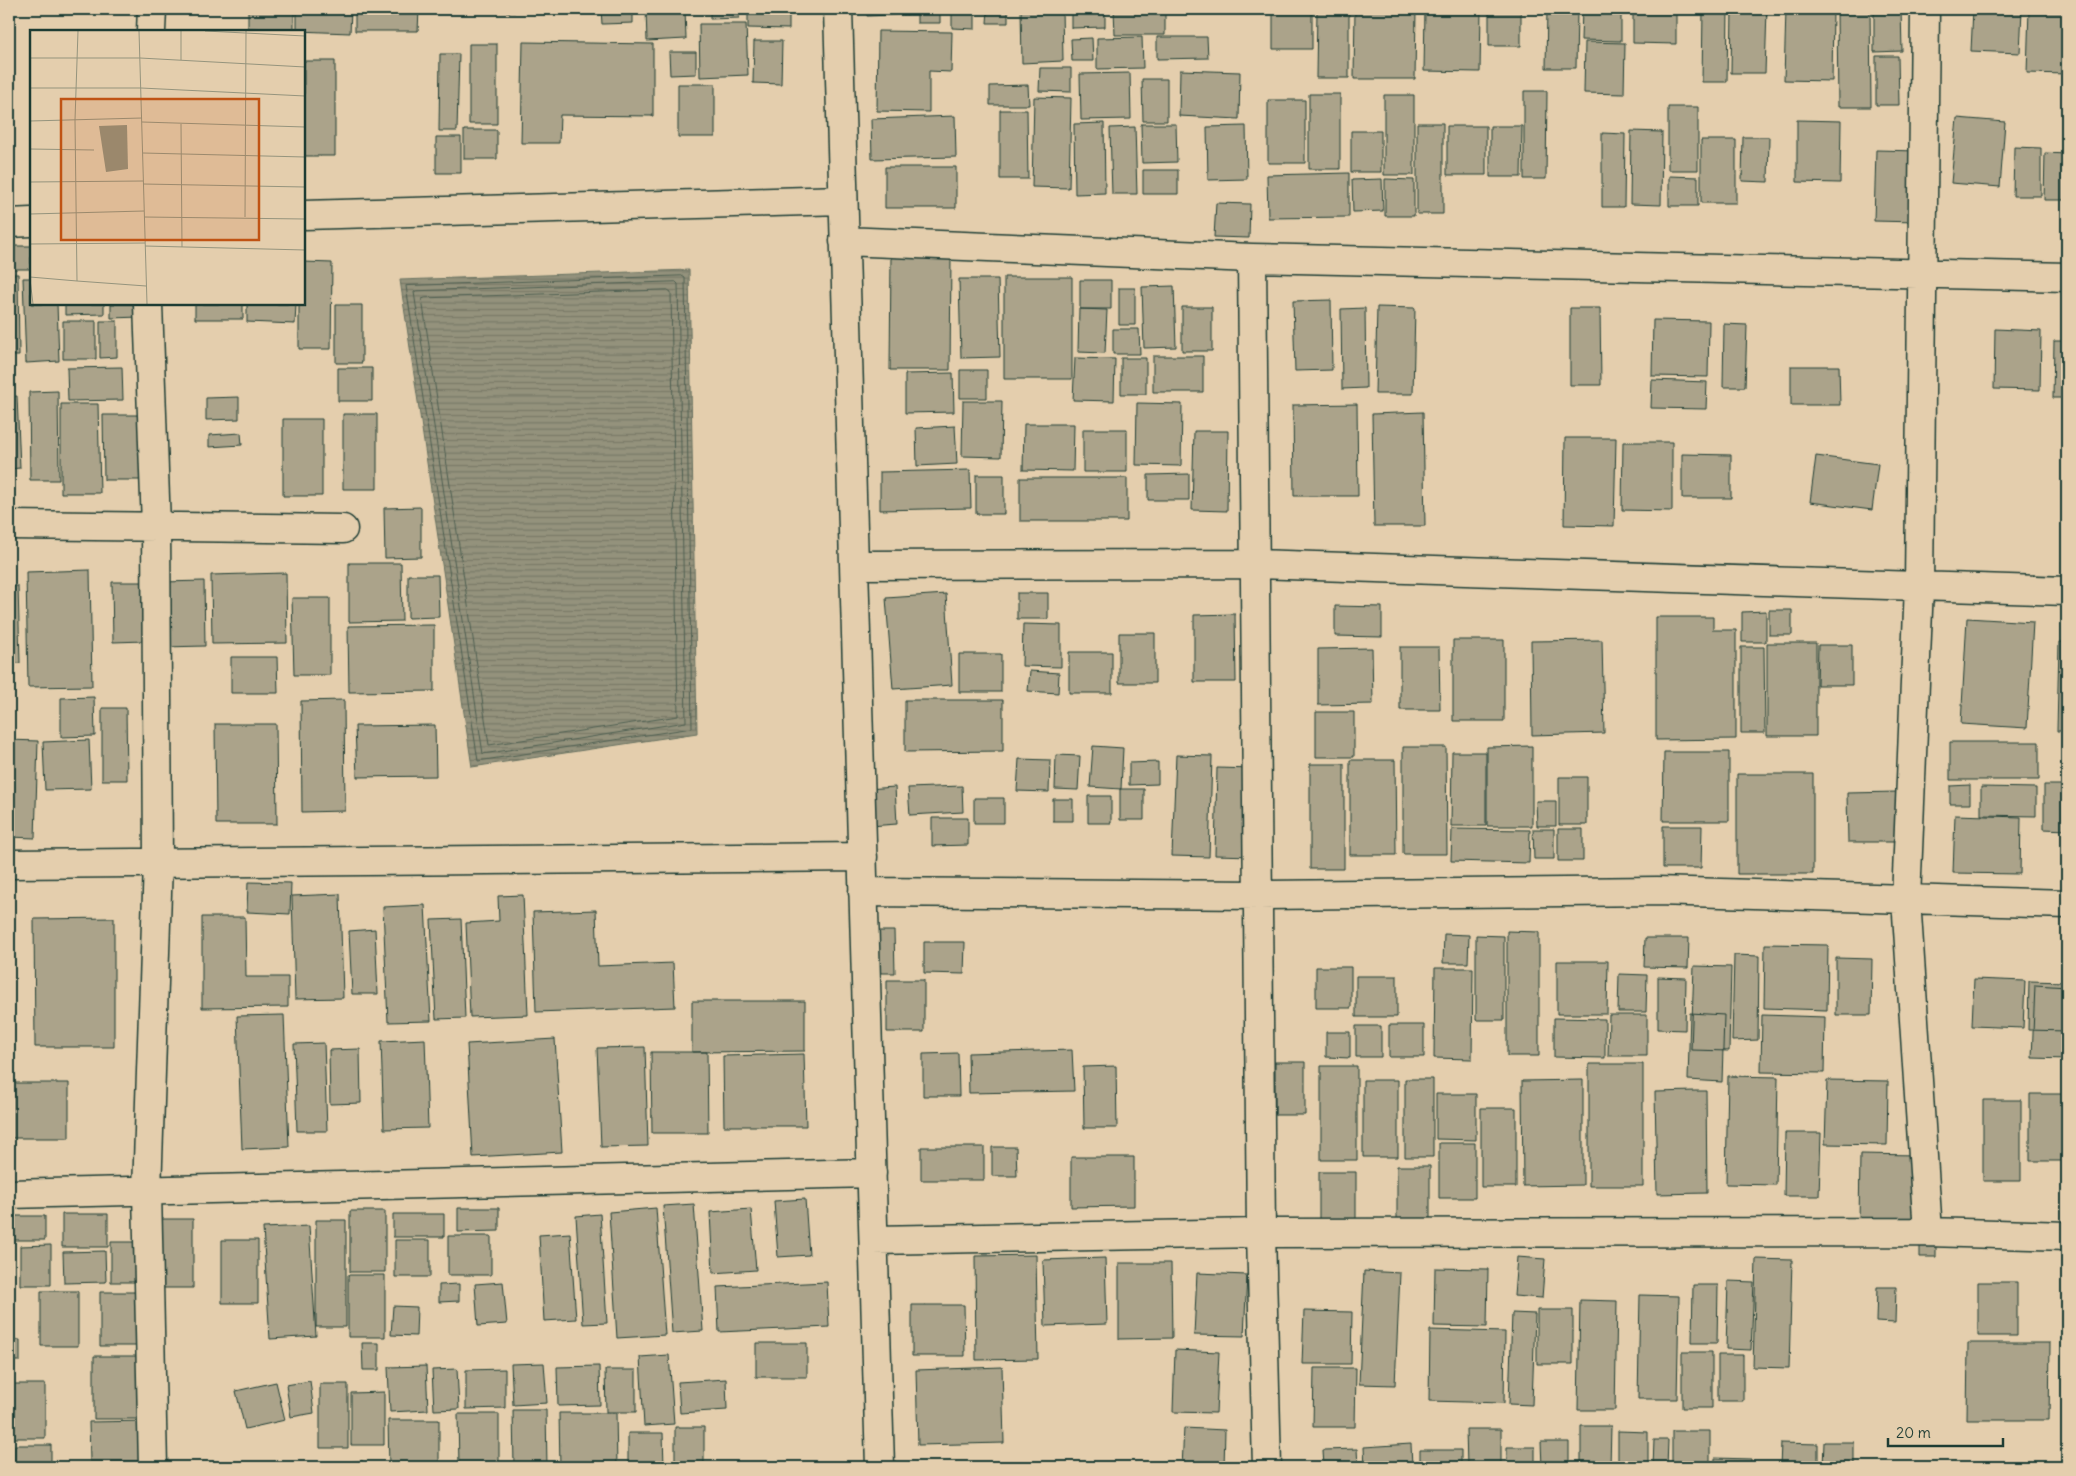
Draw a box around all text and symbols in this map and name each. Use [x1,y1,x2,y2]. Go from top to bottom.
inset map [30,30,305,305]
scale bar [1888,1416,2004,1448]
text: 20 m [1896,1423,1931,1442]

